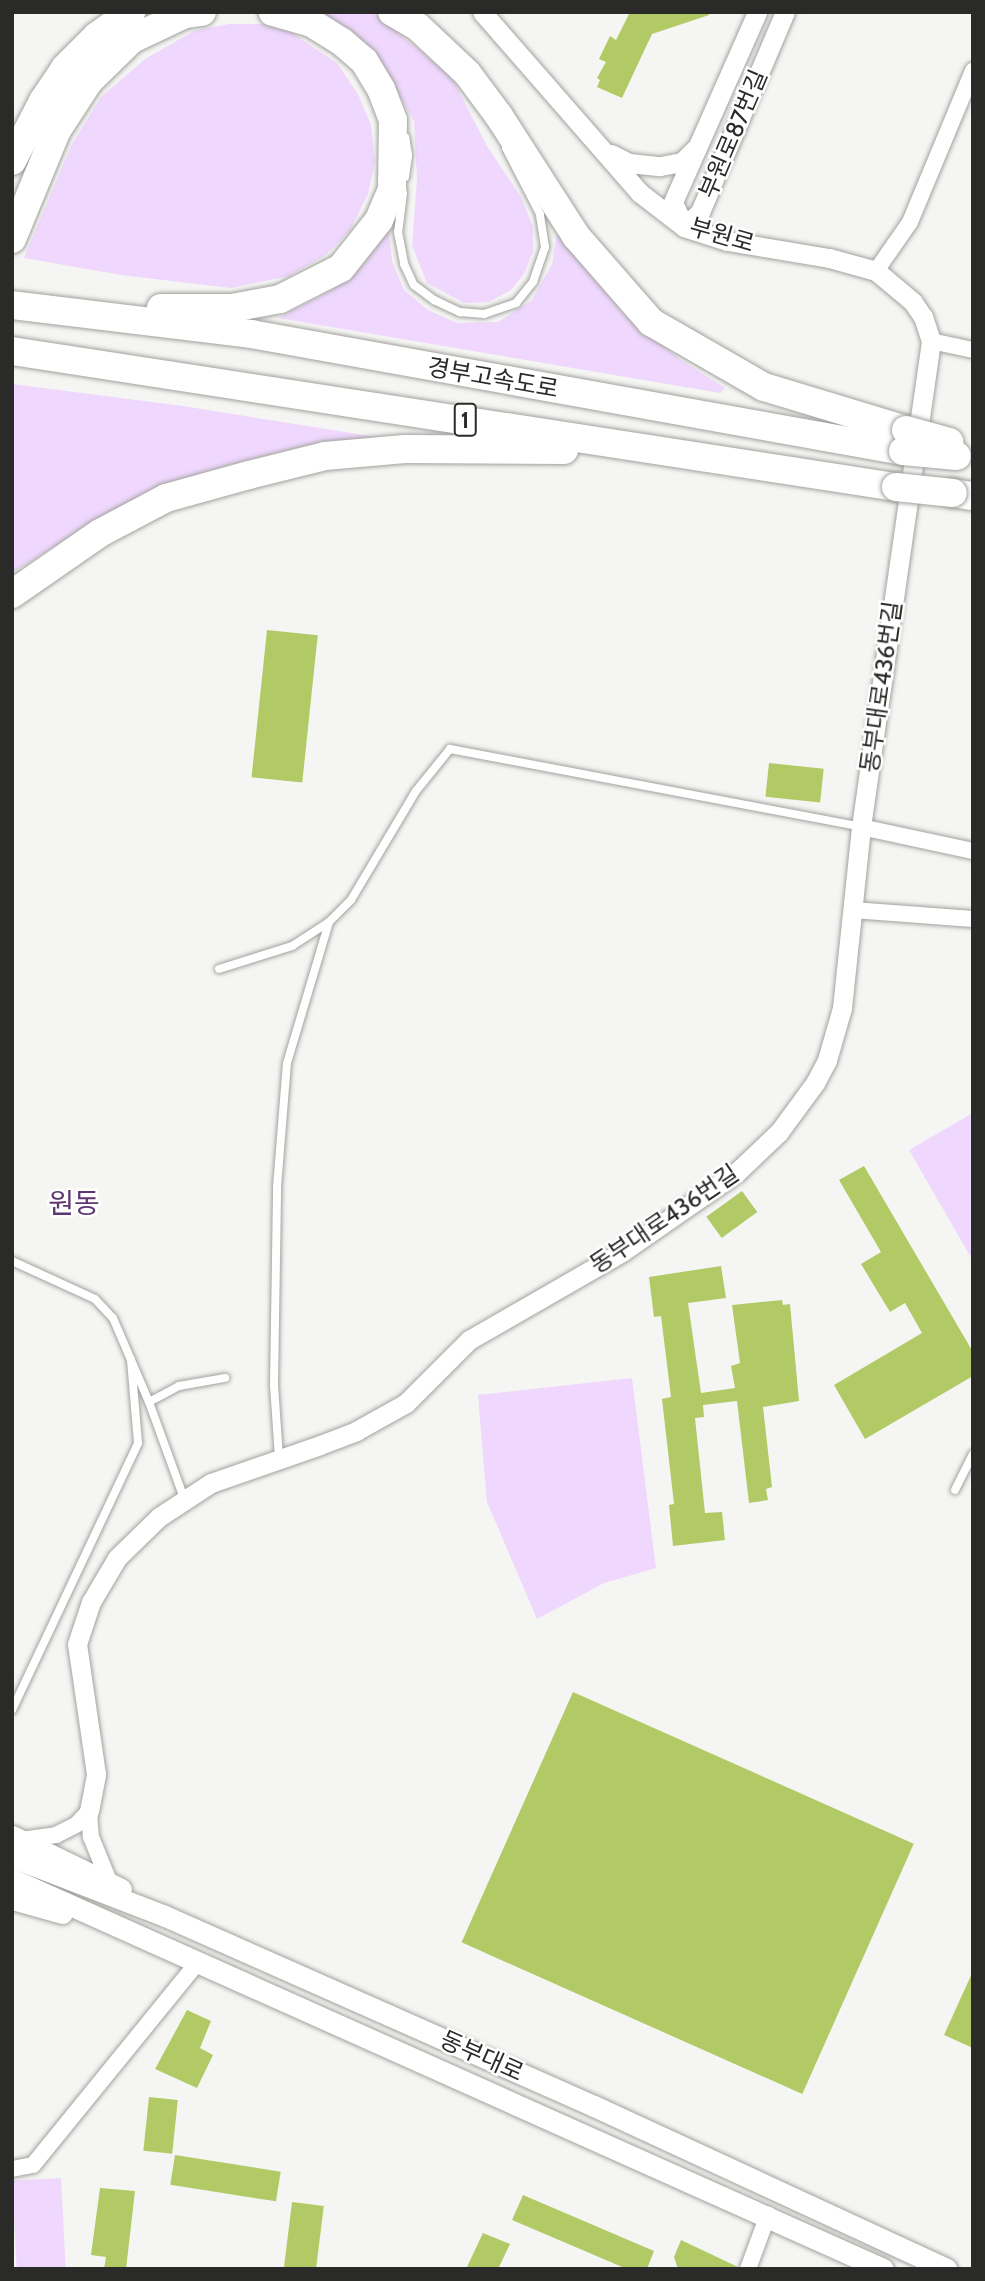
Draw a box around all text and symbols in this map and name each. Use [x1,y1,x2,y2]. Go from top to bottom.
street label: 부원로87번길 [693,65,773,203]
street label: 부원로 [686,212,758,258]
street label: 경부고속도로 [425,352,561,404]
road number: 1 [453,400,477,440]
street label: 동부대로436번길 [855,599,907,775]
street label: 동부대로436번길 [584,1159,744,1279]
district label: 원동 [48,1186,100,1220]
street label: 동부대로 [436,2025,528,2087]

